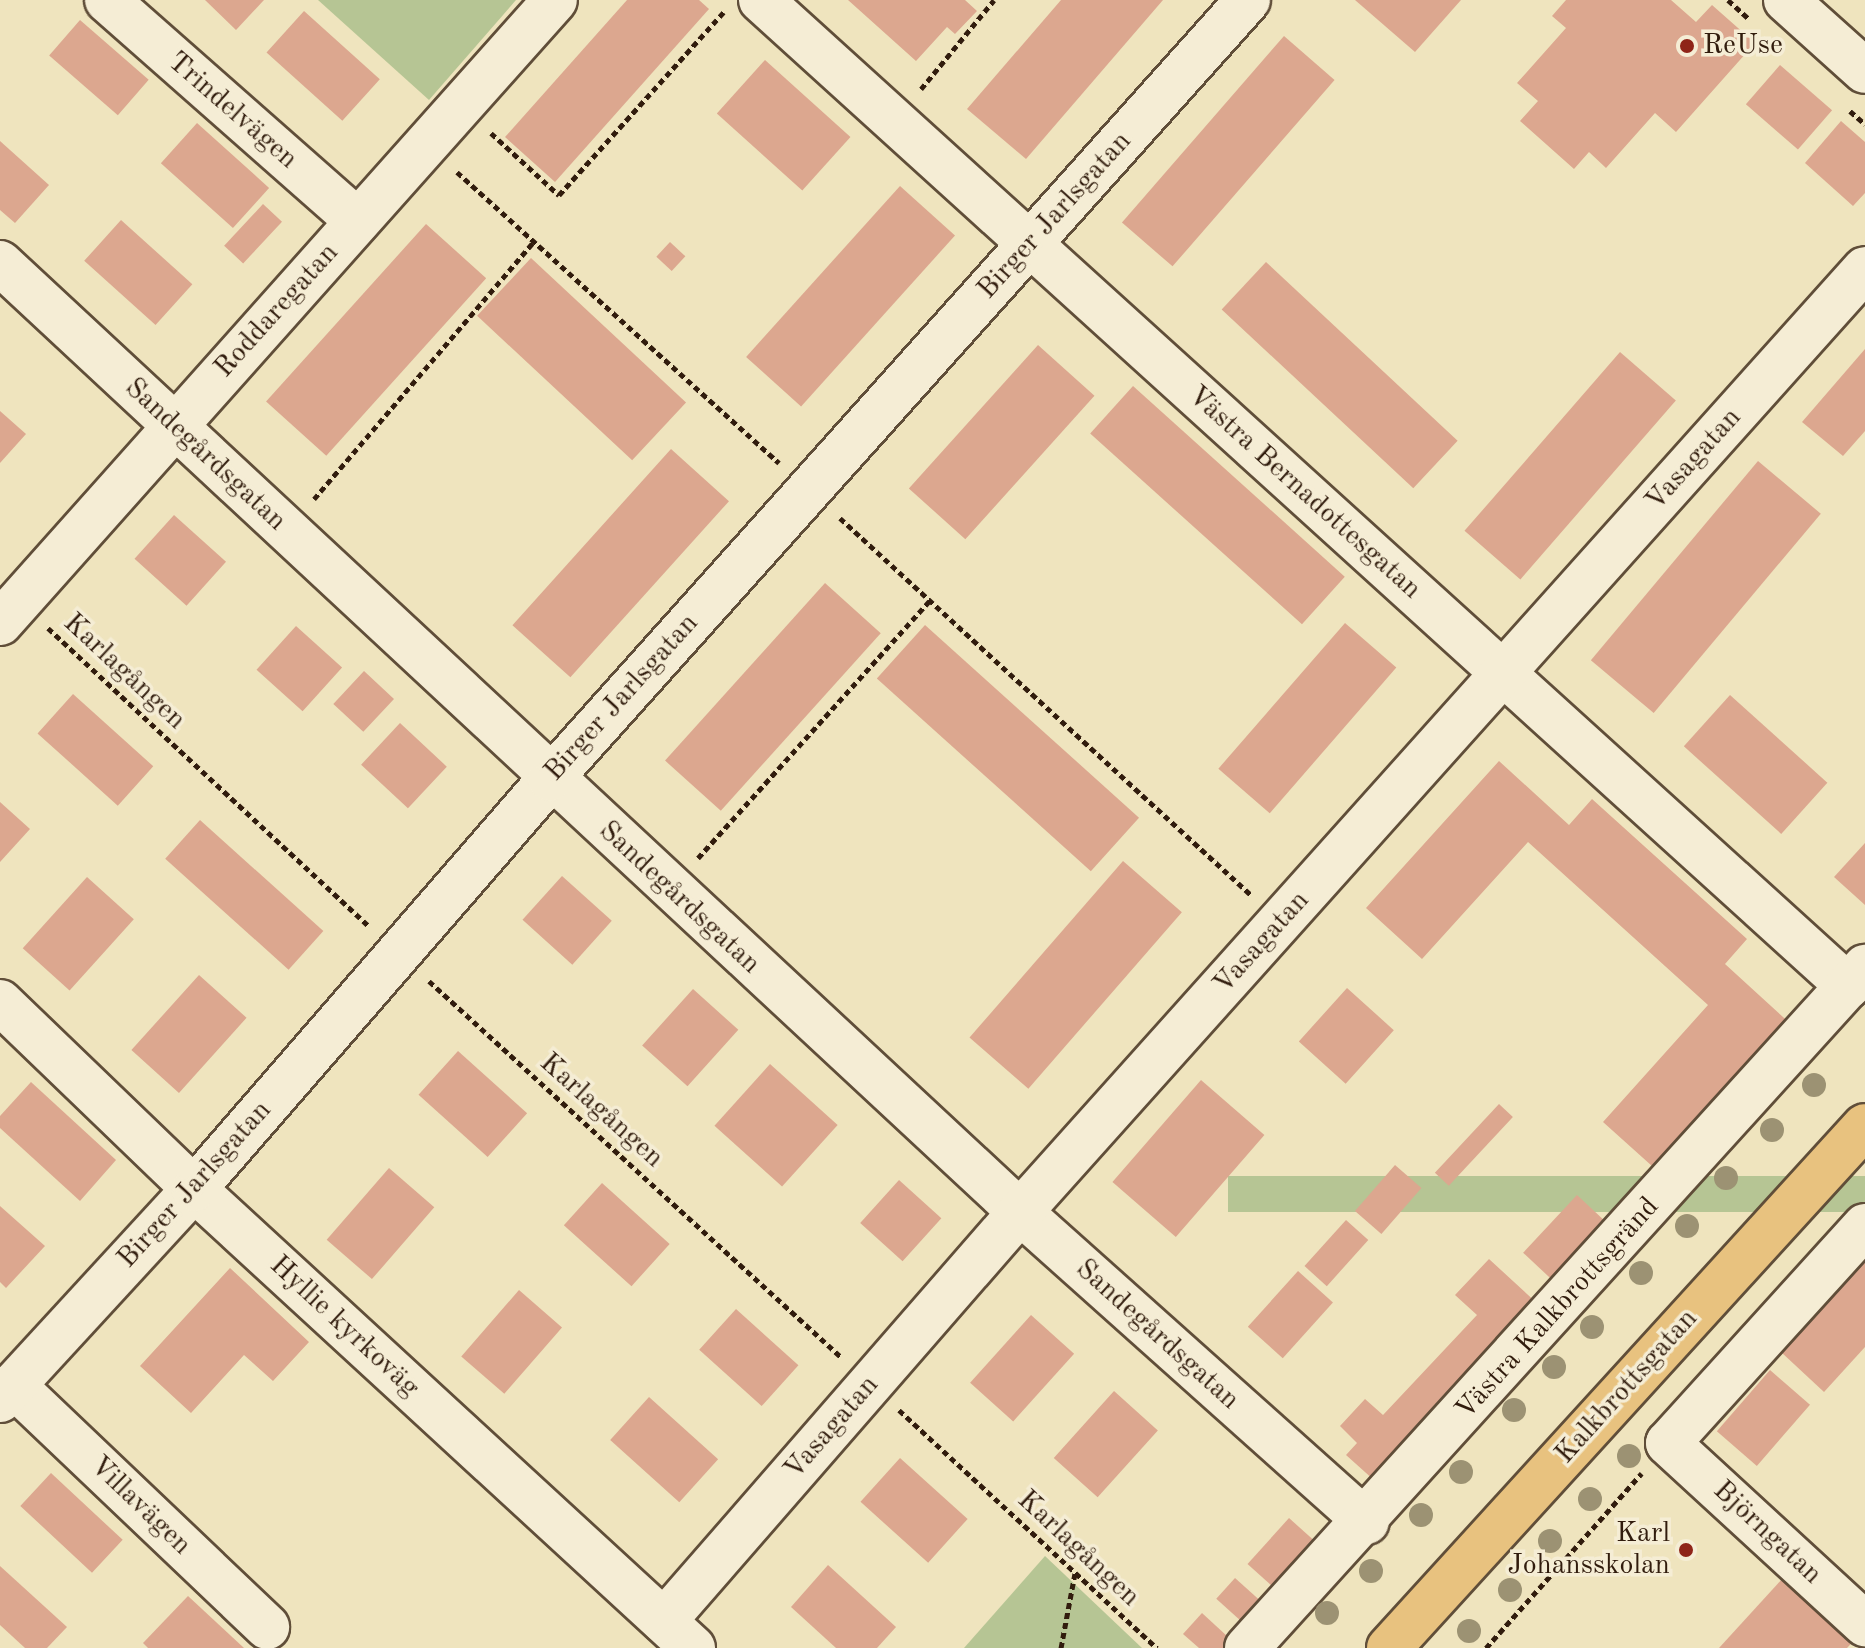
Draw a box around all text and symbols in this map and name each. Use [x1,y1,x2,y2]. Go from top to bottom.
place label: ReUse [1703,29,1783,63]
marker: ReUse [1678,37,1696,55]
street label: Trindelvägen [160,46,304,176]
street label: Birger Jarlsgatan [971,125,1139,307]
street label: Roddaregatan [208,237,346,385]
street label: Sandegårdsgatan [117,372,293,538]
street label: Västra Bernadottesgatan [1180,379,1428,607]
street label: Vasagatan [1639,402,1749,518]
street label: Karlagången [56,607,192,737]
street label: Birger Jarlsgatan [538,607,706,789]
street label: Sandegårdsgatan [591,815,767,981]
street label: Vasagatan [1207,885,1317,1001]
street label: Karlagången [532,1047,670,1175]
street label: Birger Jarlsgatan [111,1094,279,1276]
street label: Västra Kalkbrottsgränd [1449,1191,1667,1427]
street label: Hyllie kyrkoväg [262,1249,426,1405]
street label: Sandegårdsgatan [1068,1253,1246,1417]
street label: Kalkbrottsgatan [1549,1303,1705,1471]
street label: Vasagatan [778,1369,886,1487]
street label: Villavägen [82,1450,198,1562]
street label: Björngatan [1706,1474,1828,1592]
street label: Karlagången [1010,1484,1146,1614]
place label: Karl Johansskolan [1508,1517,1670,1583]
marker: Karl Johansskolan [1677,1541,1695,1559]

